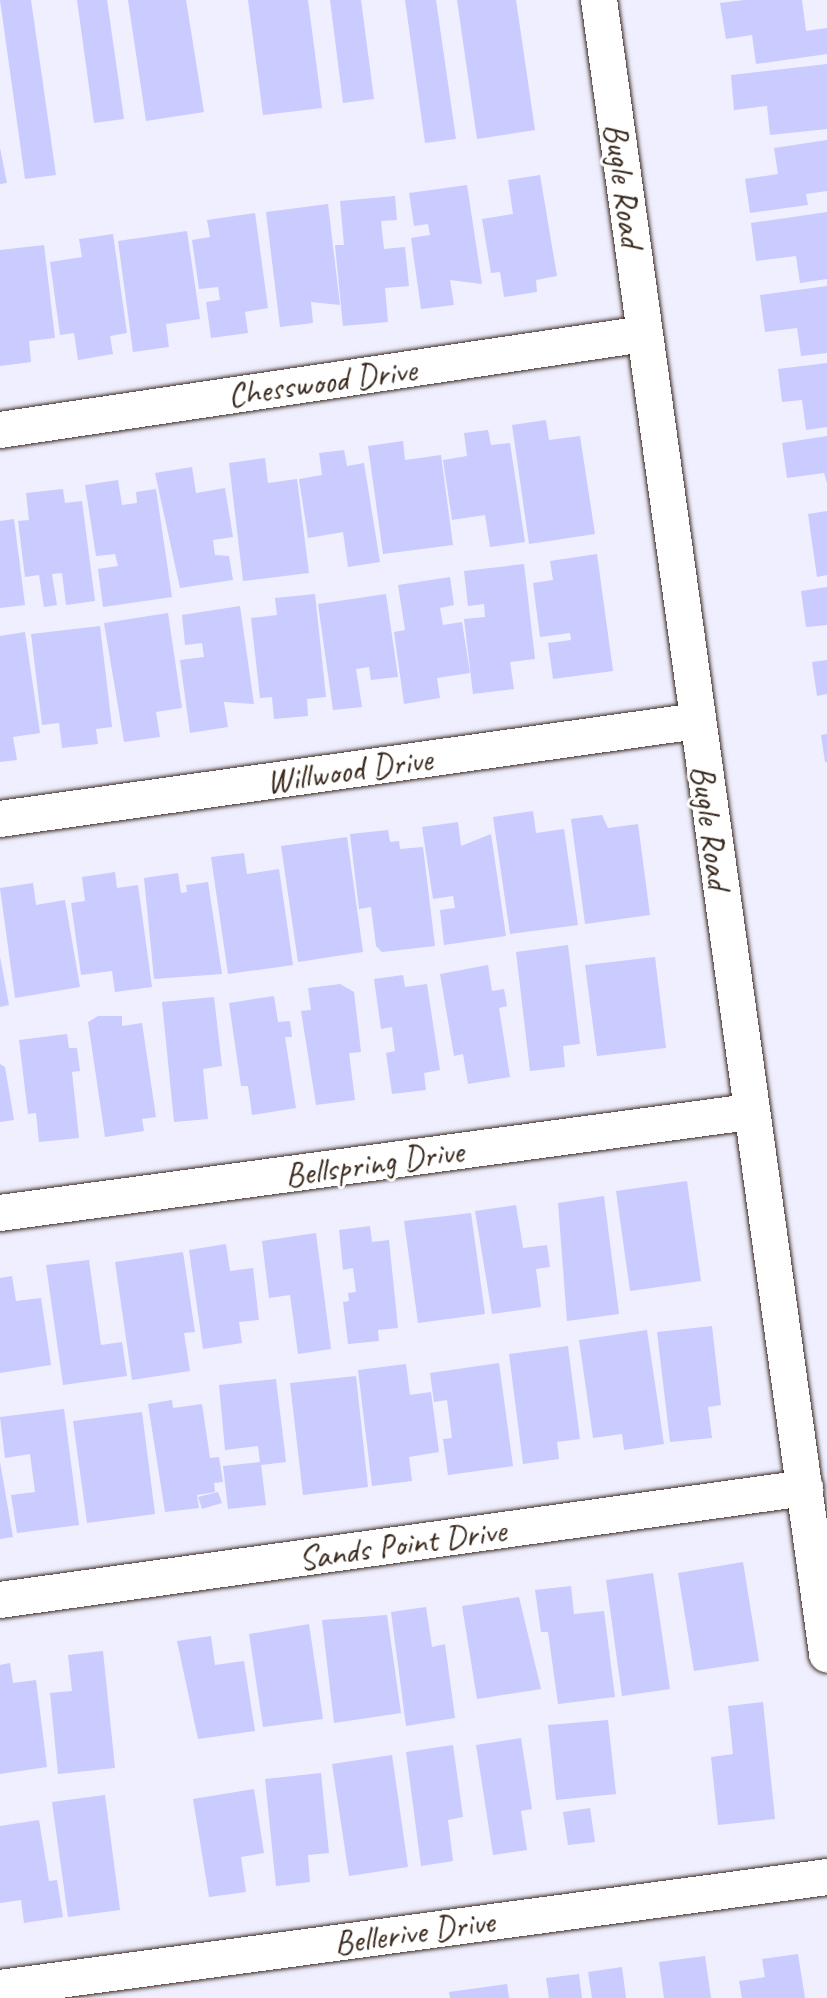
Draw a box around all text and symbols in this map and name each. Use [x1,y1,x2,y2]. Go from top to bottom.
street label: Bugle Road [595,121,653,249]
street label: Chesswood Drive [225,349,419,415]
street label: Willwood Drive [263,738,435,802]
street label: Bugle Road [682,763,740,891]
street label: Bellspring Drive [282,1130,466,1196]
street label: Sands Point Drive [296,1509,508,1579]
street label: Bellerive Drive [331,1901,497,1963]

